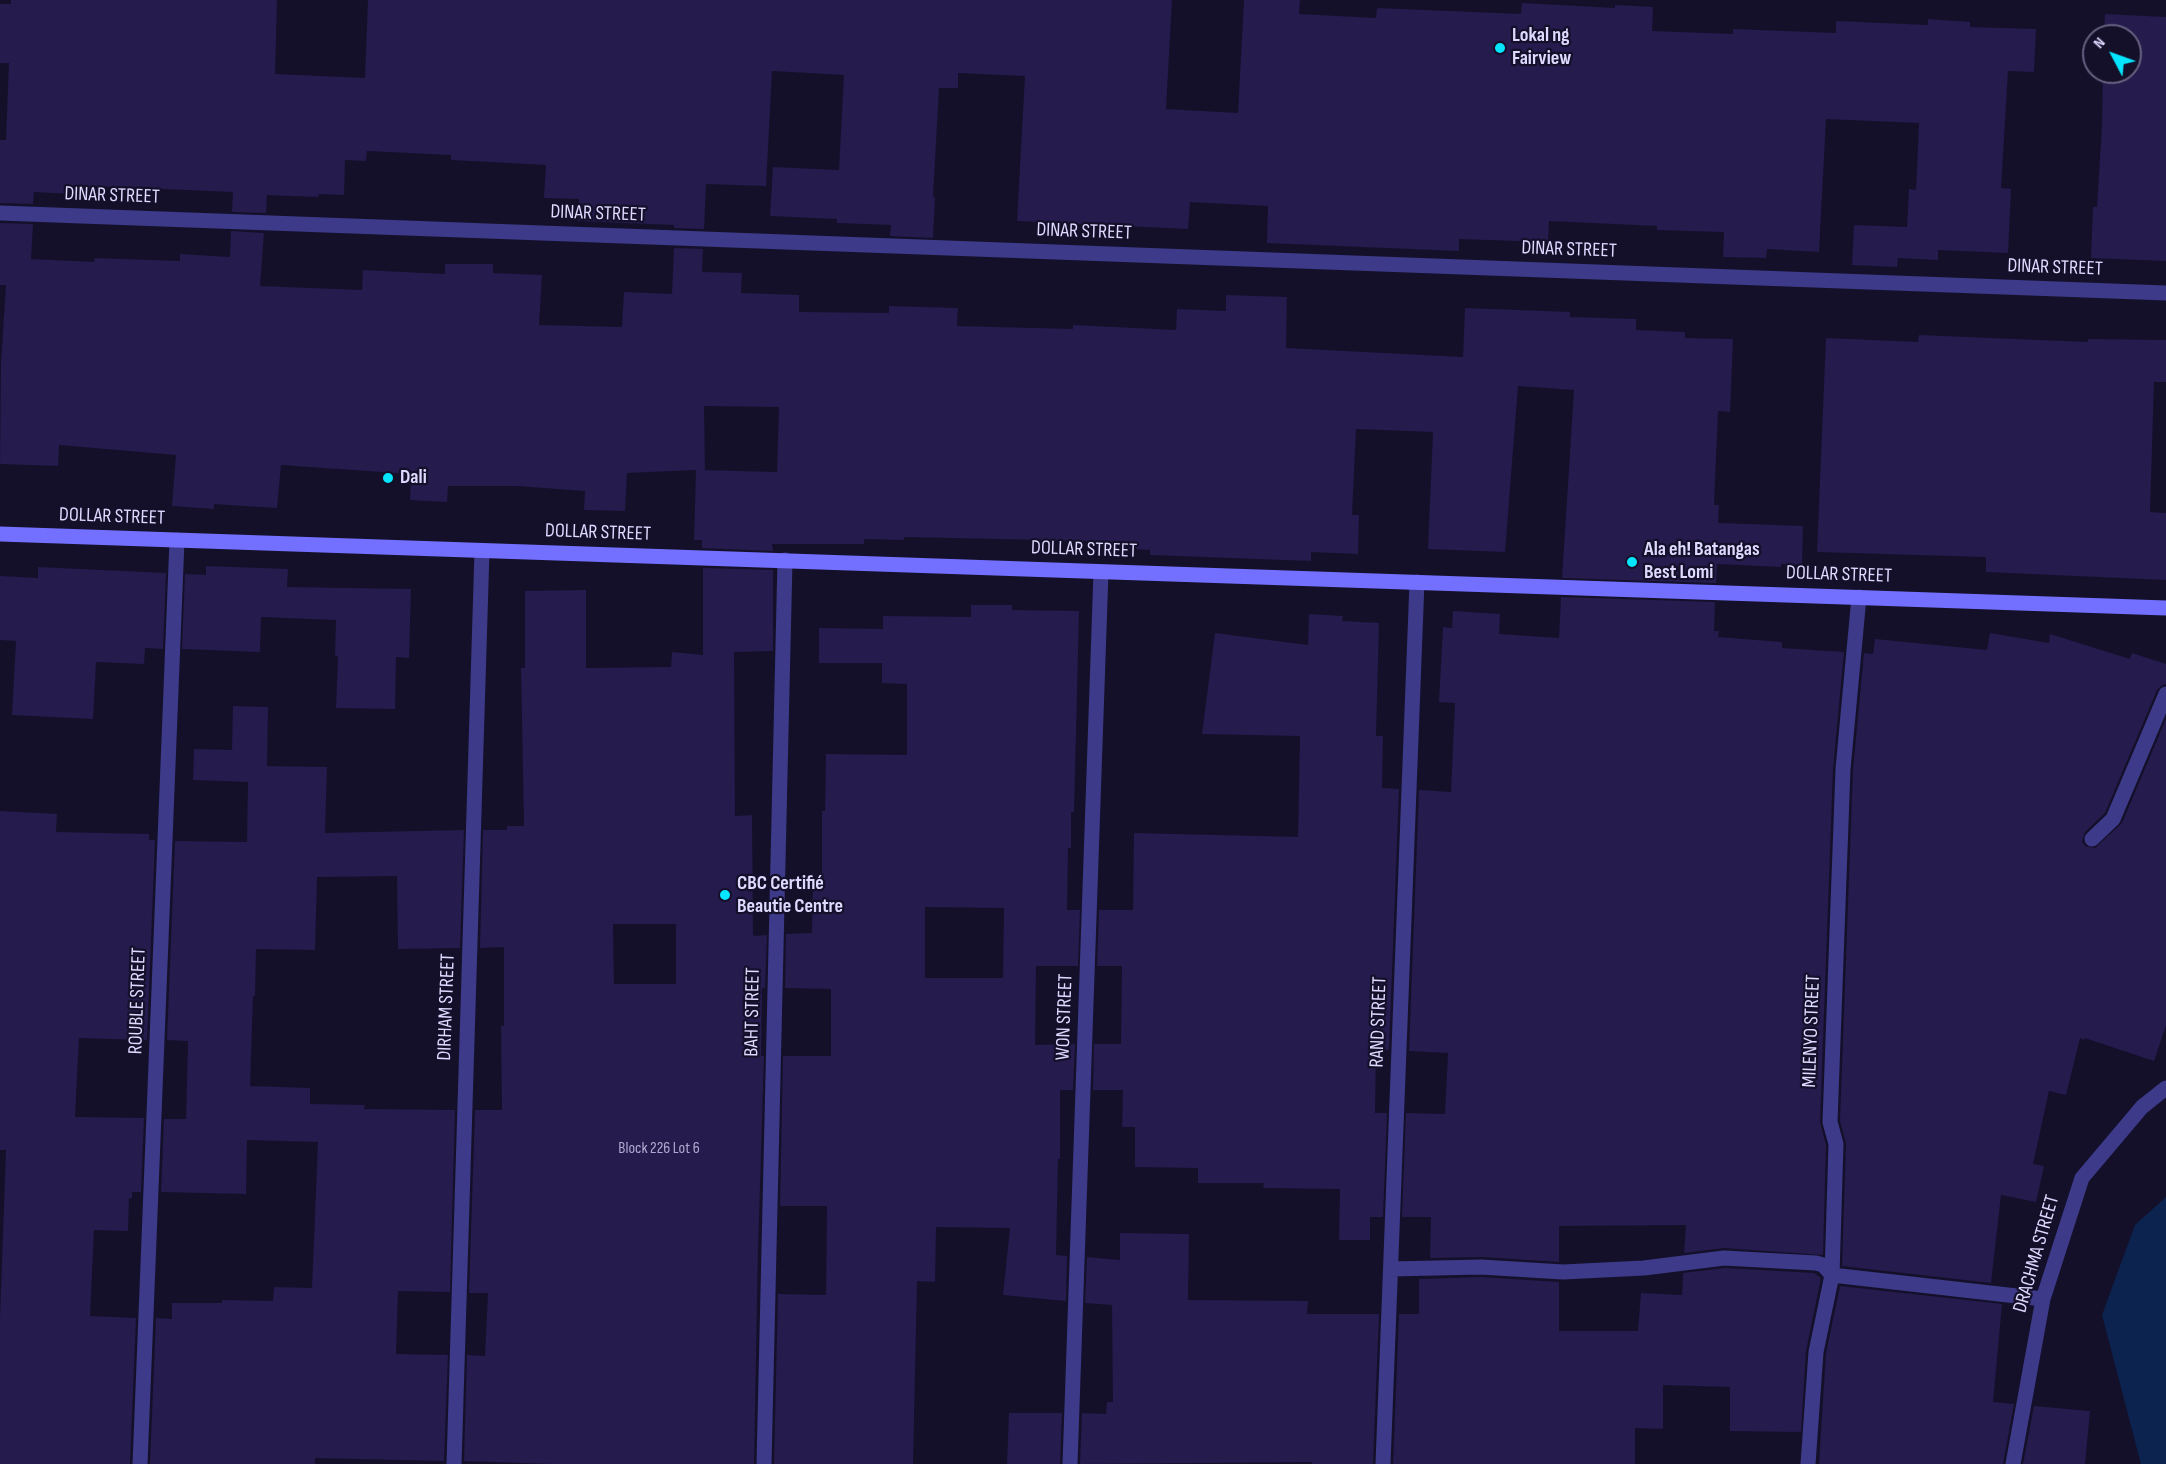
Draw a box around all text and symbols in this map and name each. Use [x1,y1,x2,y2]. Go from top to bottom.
place label: Lokal ng Fairview [1512,24,1571,71]
north arrow [2082,24,2142,84]
text: N [2090,34,2110,53]
marker: Lokal ng Fairview [1493,41,1507,55]
street label: DINAR STREET [64,182,160,210]
street label: DINAR STREET [550,200,646,228]
street label: DINAR STREET [1036,218,1132,246]
street label: DINAR STREET [1521,236,1617,264]
street label: DINAR STREET [2007,254,2103,282]
place label: Dali [400,466,427,490]
marker: Dali [381,471,395,485]
street label: DOLLAR STREET [59,503,165,531]
street label: DOLLAR STREET [545,519,651,547]
street label: DOLLAR STREET [1031,536,1137,564]
place label: Ala eh! Batangas Best Lomi [1644,538,1760,585]
marker: Ala eh! Batangas Best Lomi [1625,555,1639,569]
street label: DOLLAR STREET [1786,561,1892,589]
place label: CBC Certifié Beautie Centre [737,872,843,919]
marker: CBC Certifié Beautie Centre [718,888,732,902]
street label: ROUBLE STREET [124,947,152,1055]
street label: DIRHAM STREET [433,953,461,1061]
street label: BAHT STREET [740,967,766,1057]
street label: WON STREET [1051,973,1079,1061]
street label: MILENYO STREET [1798,974,1826,1088]
street label: RAND STREET [1365,976,1393,1068]
house number: Block 226 Lot 6 [618,1139,700,1159]
street label: DRACHMA STREET [2009,1192,2065,1316]

